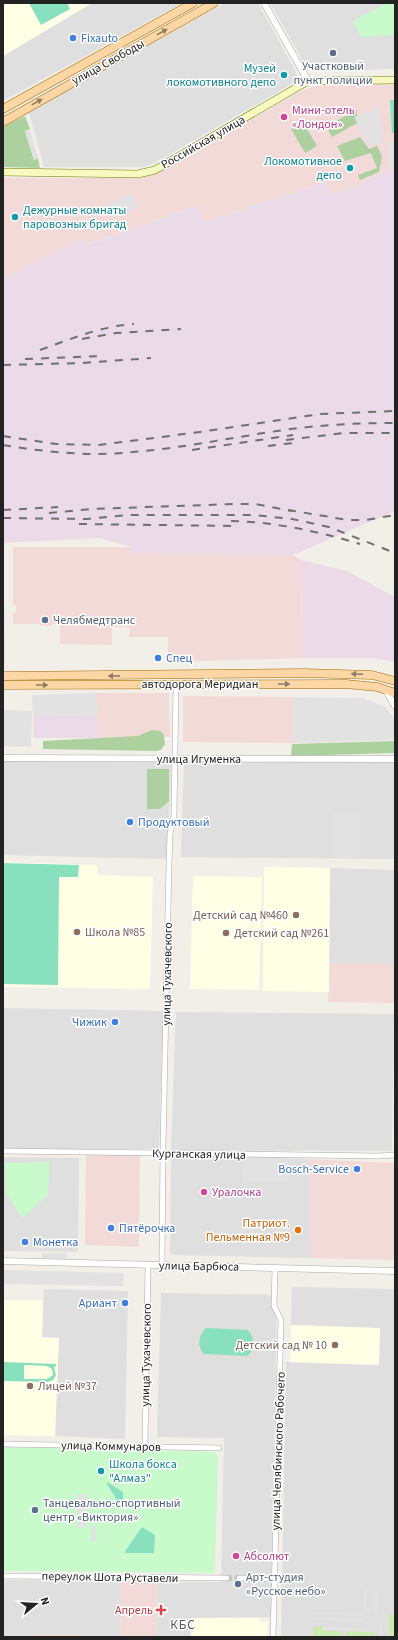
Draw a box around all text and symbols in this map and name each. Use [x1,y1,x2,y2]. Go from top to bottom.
one-way arrow [157,29,168,35]
place label: Fixauto [81,30,118,47]
marker: Fixauto [68,33,78,43]
street label: улица Свободы [69,35,148,89]
marker: Участковый пункт полиции [328,48,338,58]
place label: Участковый пункт полиции [293,58,373,89]
place label: Музей локомотивного депо [167,60,276,91]
marker: Музей локомотивного депо [279,70,289,80]
one-way arrow [31,99,42,105]
place label: Мини-отель «Лондон» [292,102,355,133]
street label: Российская улица [158,111,248,173]
marker: Мини-отель «Лондон» [279,112,289,122]
place label: Локомотивное депо [264,153,342,184]
marker: Локомотивное депо [345,163,355,173]
place label: Дежурные комнаты паровозных бригад [23,202,127,233]
marker: Дежурные комнаты паровозных бригад [10,212,20,222]
place label: Челябмедтранс [53,612,136,629]
marker: Челябмедтранс [40,615,50,625]
place label: Спец [166,650,192,667]
marker: Спец [153,653,163,663]
one-way arrow [351,671,363,678]
one-way arrow [107,673,120,679]
street label: автодорога Меридиан [142,676,258,693]
one-way arrow [278,681,291,687]
one-way arrow [36,682,49,688]
street label: улица Игуменка [157,751,241,768]
place label: Продуктовый [138,814,209,831]
marker: Продуктовый [125,817,135,827]
place label: Детский сад №460 [193,907,288,924]
marker: Детский сад №460 [291,910,301,920]
street label: улица Тухачевского [158,922,177,1026]
place label: Школа №85 [85,924,145,941]
place label: Детский сад №261 [234,925,329,942]
marker: Школа №85 [72,927,82,937]
marker: Детский сад №261 [221,928,231,938]
place label: Чижик [72,1014,107,1031]
marker: Чижик [110,1017,120,1027]
street label: Курганская улица [152,1145,246,1164]
place label: Bosch-Service [278,1161,349,1178]
marker: Bosch-Service [352,1164,362,1174]
place label: Уралочка [212,1184,261,1201]
marker: Уралочка [199,1187,209,1197]
place label: Патриот. Пельменная №9 [206,1215,290,1246]
place label: Пятёрочка [119,1220,175,1237]
marker: Пятёрочка [106,1223,116,1233]
marker: Патриот. Пельменная №9 [293,1225,303,1235]
place label: Монетка [33,1234,78,1251]
marker: Монетка [20,1237,30,1247]
street label: улица Барбюса [159,1257,239,1276]
place label: Ариант [79,1295,117,1312]
marker: Ариант [120,1298,130,1308]
street label: улица Тухачевского [137,1303,156,1407]
place label: Детский сад № 10 [235,1337,327,1354]
marker: Детский сад № 10 [330,1340,340,1350]
street label: улица Челябинского Рабочего [267,1371,290,1531]
place label: Лицей №37 [38,1378,97,1395]
marker: Лицей №37 [25,1381,35,1391]
street label: улица Коммунаров [61,1437,161,1456]
place label: Школа бокса "Алмаз" [109,1456,177,1487]
marker: Школа бокса "Алмаз" [96,1466,106,1476]
place label: Танцевально-спортивный центр «Виктория» [43,1495,181,1526]
marker: Танцевально-спортивный центр «Виктория» [30,1505,40,1515]
place label: Абсолют [244,1548,290,1565]
marker: Абсолют [231,1551,241,1561]
street label: переулок Шота Руставели [41,1568,179,1587]
place label: Арт-студия «Русское небо» [246,1569,326,1600]
marker: Арт-студия «Русское небо» [233,1579,243,1589]
north arrow [16,1584,56,1624]
text: N [37,1595,53,1607]
place label: Апрель [115,1602,153,1619]
marker: Апрель [156,1605,166,1615]
district label: КБС [170,1616,196,1634]

